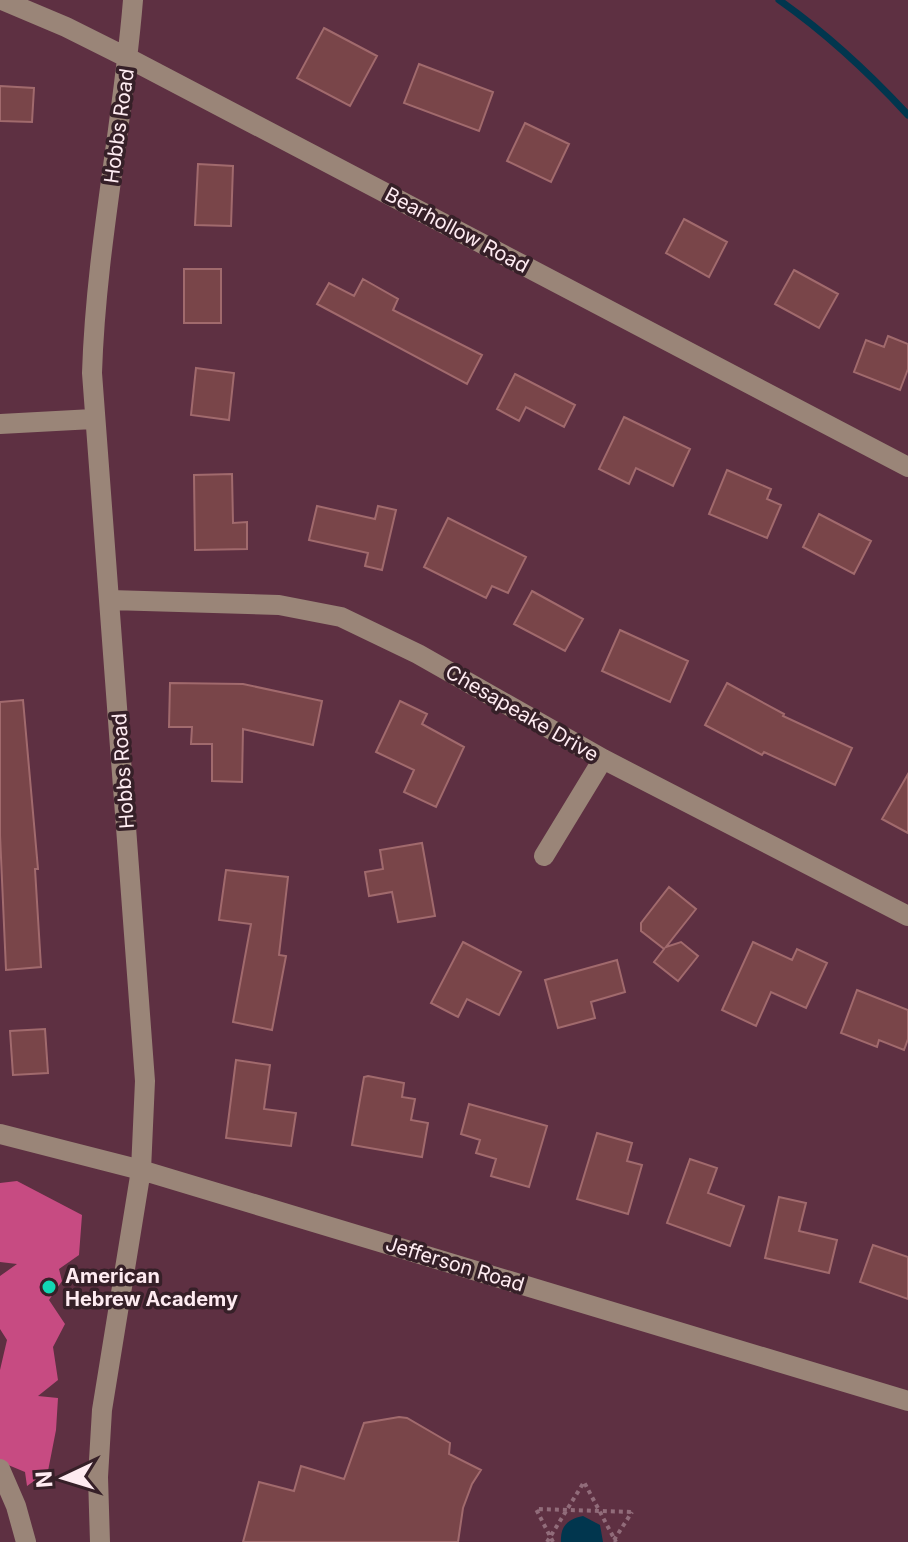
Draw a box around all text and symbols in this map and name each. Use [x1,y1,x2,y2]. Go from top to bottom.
street label: Hobbs Road [99,67,139,185]
street label: Bearhollow Road [381,182,533,278]
street label: Chesapeake Drive [441,659,603,767]
street label: Hobbs Road [107,712,139,830]
street label: Jefferson Road [383,1231,527,1297]
place label: American Hebrew Academy [65,1264,238,1311]
marker: American Hebrew Academy [40,1278,58,1296]
north arrow [24,1438,104,1518]
text: N [30,1470,58,1489]

